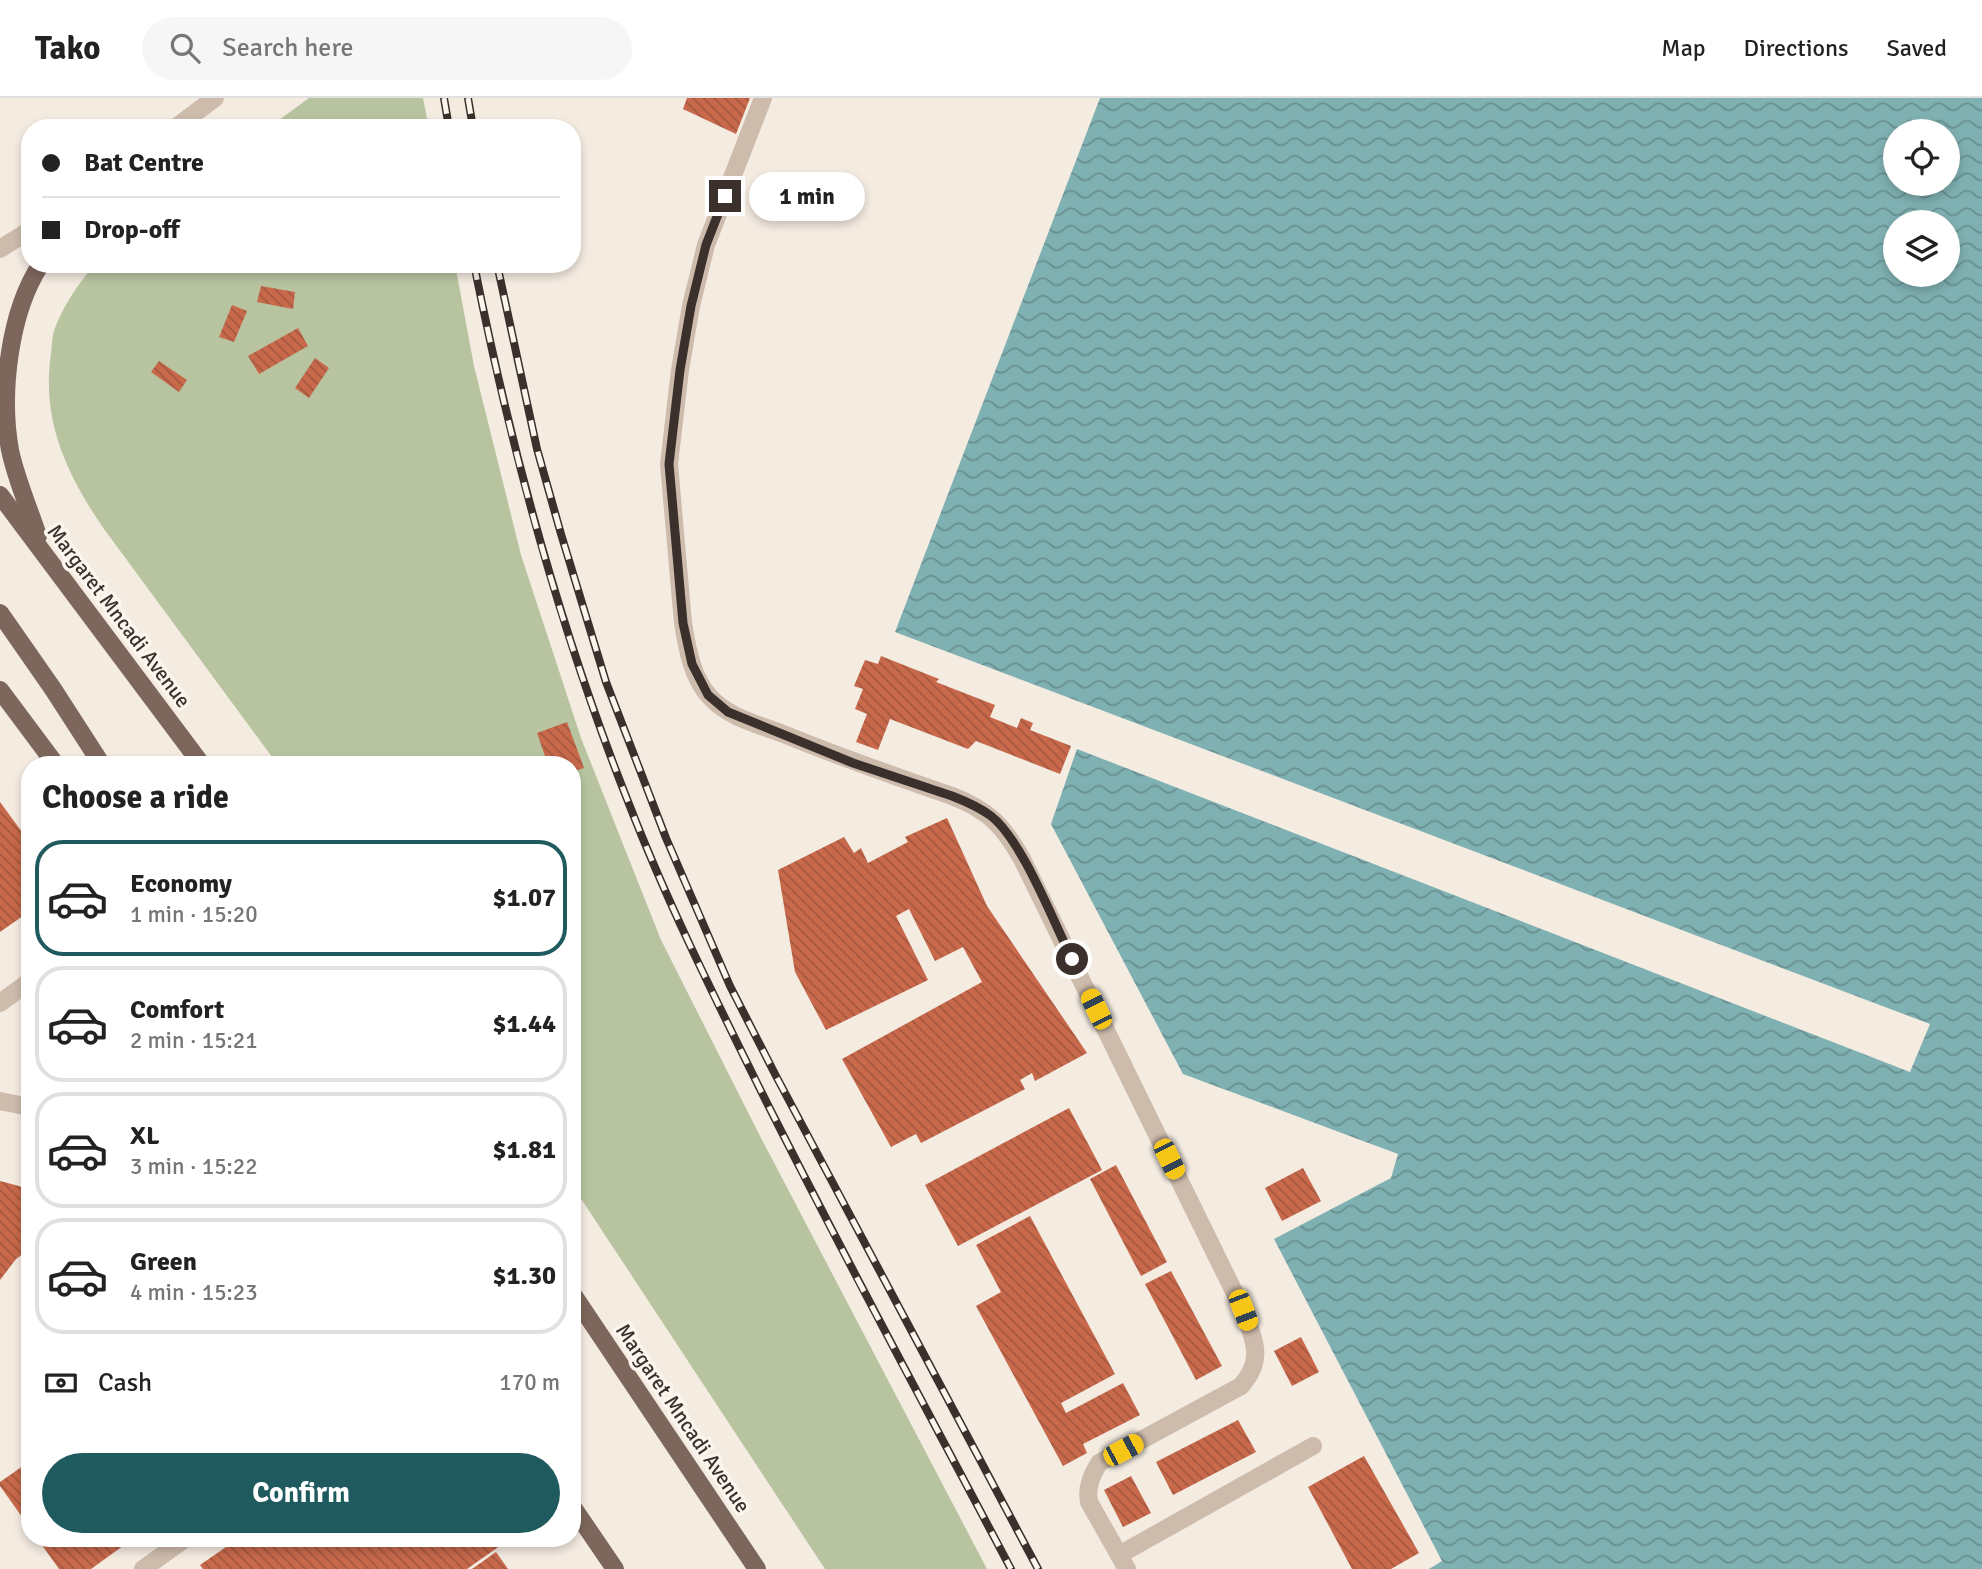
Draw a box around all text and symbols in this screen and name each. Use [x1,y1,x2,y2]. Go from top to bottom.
search box [142,17,632,80]
text: Tako [35,28,100,69]
icon: search [166,29,204,67]
text: Search here [222,32,353,64]
text: Map [1661,33,1706,63]
text: Directions [1744,33,1849,63]
text: Saved [1887,33,1947,63]
map controls [1883,119,1960,287]
button: locate [1883,119,1960,196]
text: Bat Centre [84,147,204,179]
callout: 1 min [750,172,865,220]
route end [709,180,741,212]
text: 1 min [779,182,835,211]
button: layers [1883,210,1960,287]
text: Drop-off [84,214,180,246]
street label: Margaret Mncadi Avenue [42,519,196,713]
text: Choose a ride [42,778,229,817]
icon: car [46,867,109,930]
text: Economy [130,868,232,900]
text: $1.07 [492,882,556,914]
text: 1 min · 15:20 [130,900,258,929]
route start [1056,943,1088,975]
car [1078,986,1115,1032]
icon: car [46,993,109,1056]
text: Comfort [130,994,224,1026]
text: $1.44 [492,1008,556,1040]
text: 2 min · 15:21 [130,1026,258,1055]
icon: car [46,1119,109,1182]
text: XL [130,1120,160,1152]
text: $1.81 [492,1134,556,1166]
car [1151,1136,1188,1182]
text: 3 min · 15:22 [130,1152,258,1181]
icon: car [46,1245,109,1308]
text: Green [130,1246,197,1278]
text: $1.30 [492,1260,556,1292]
text: 4 min · 15:23 [130,1278,258,1307]
car [1226,1287,1261,1333]
street label: Margaret Mncadi Avenue [610,1318,756,1518]
icon: cash [42,1364,80,1402]
text: Cash [98,1367,152,1399]
text: 170 m [499,1368,560,1397]
car [1100,1431,1147,1469]
button: Confirm [42,1453,560,1533]

